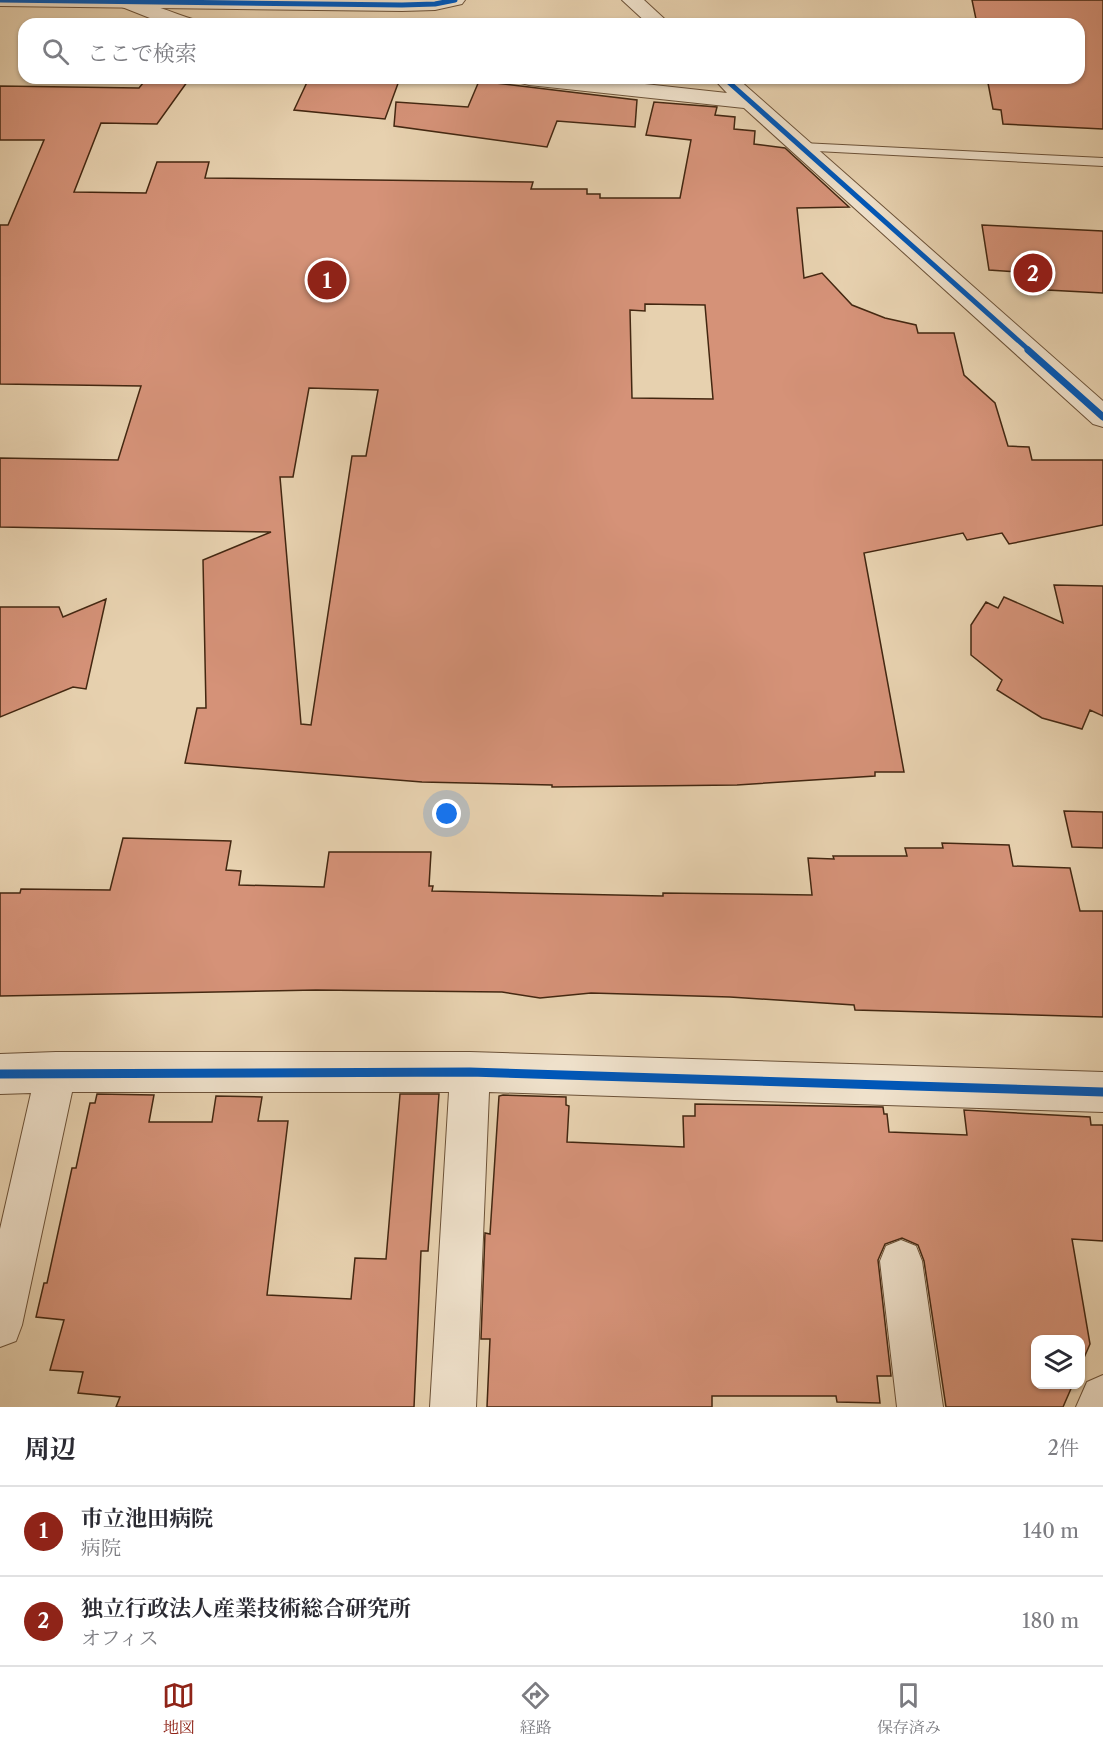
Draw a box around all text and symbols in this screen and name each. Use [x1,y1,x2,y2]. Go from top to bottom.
search box [18,18,1085,84]
icon: search [39,35,72,68]
text: ここで検索 [87,40,197,67]
pin: 2 [1014,250,1052,296]
pin: 1 [308,258,346,302]
your location [432,799,461,828]
map controls [1031,1335,1085,1389]
button: layers [1031,1335,1085,1389]
text: 周辺 [24,1433,76,1465]
text: 2件 [1048,1436,1079,1460]
text: 市立池田病院 [81,1505,213,1532]
text: 1 [39,1519,48,1543]
text: 140 m [1022,1519,1079,1543]
text: 病院 [81,1536,121,1560]
text: 独立行政法人産業技術総合研究所 [81,1595,411,1622]
text: 2 [38,1609,49,1633]
text: 180 m [1022,1609,1079,1633]
text: オフィス [81,1626,159,1650]
tab: 地図 [162,1679,195,1738]
tab: 経路 [519,1679,552,1738]
tab: 保存済み [877,1679,941,1738]

